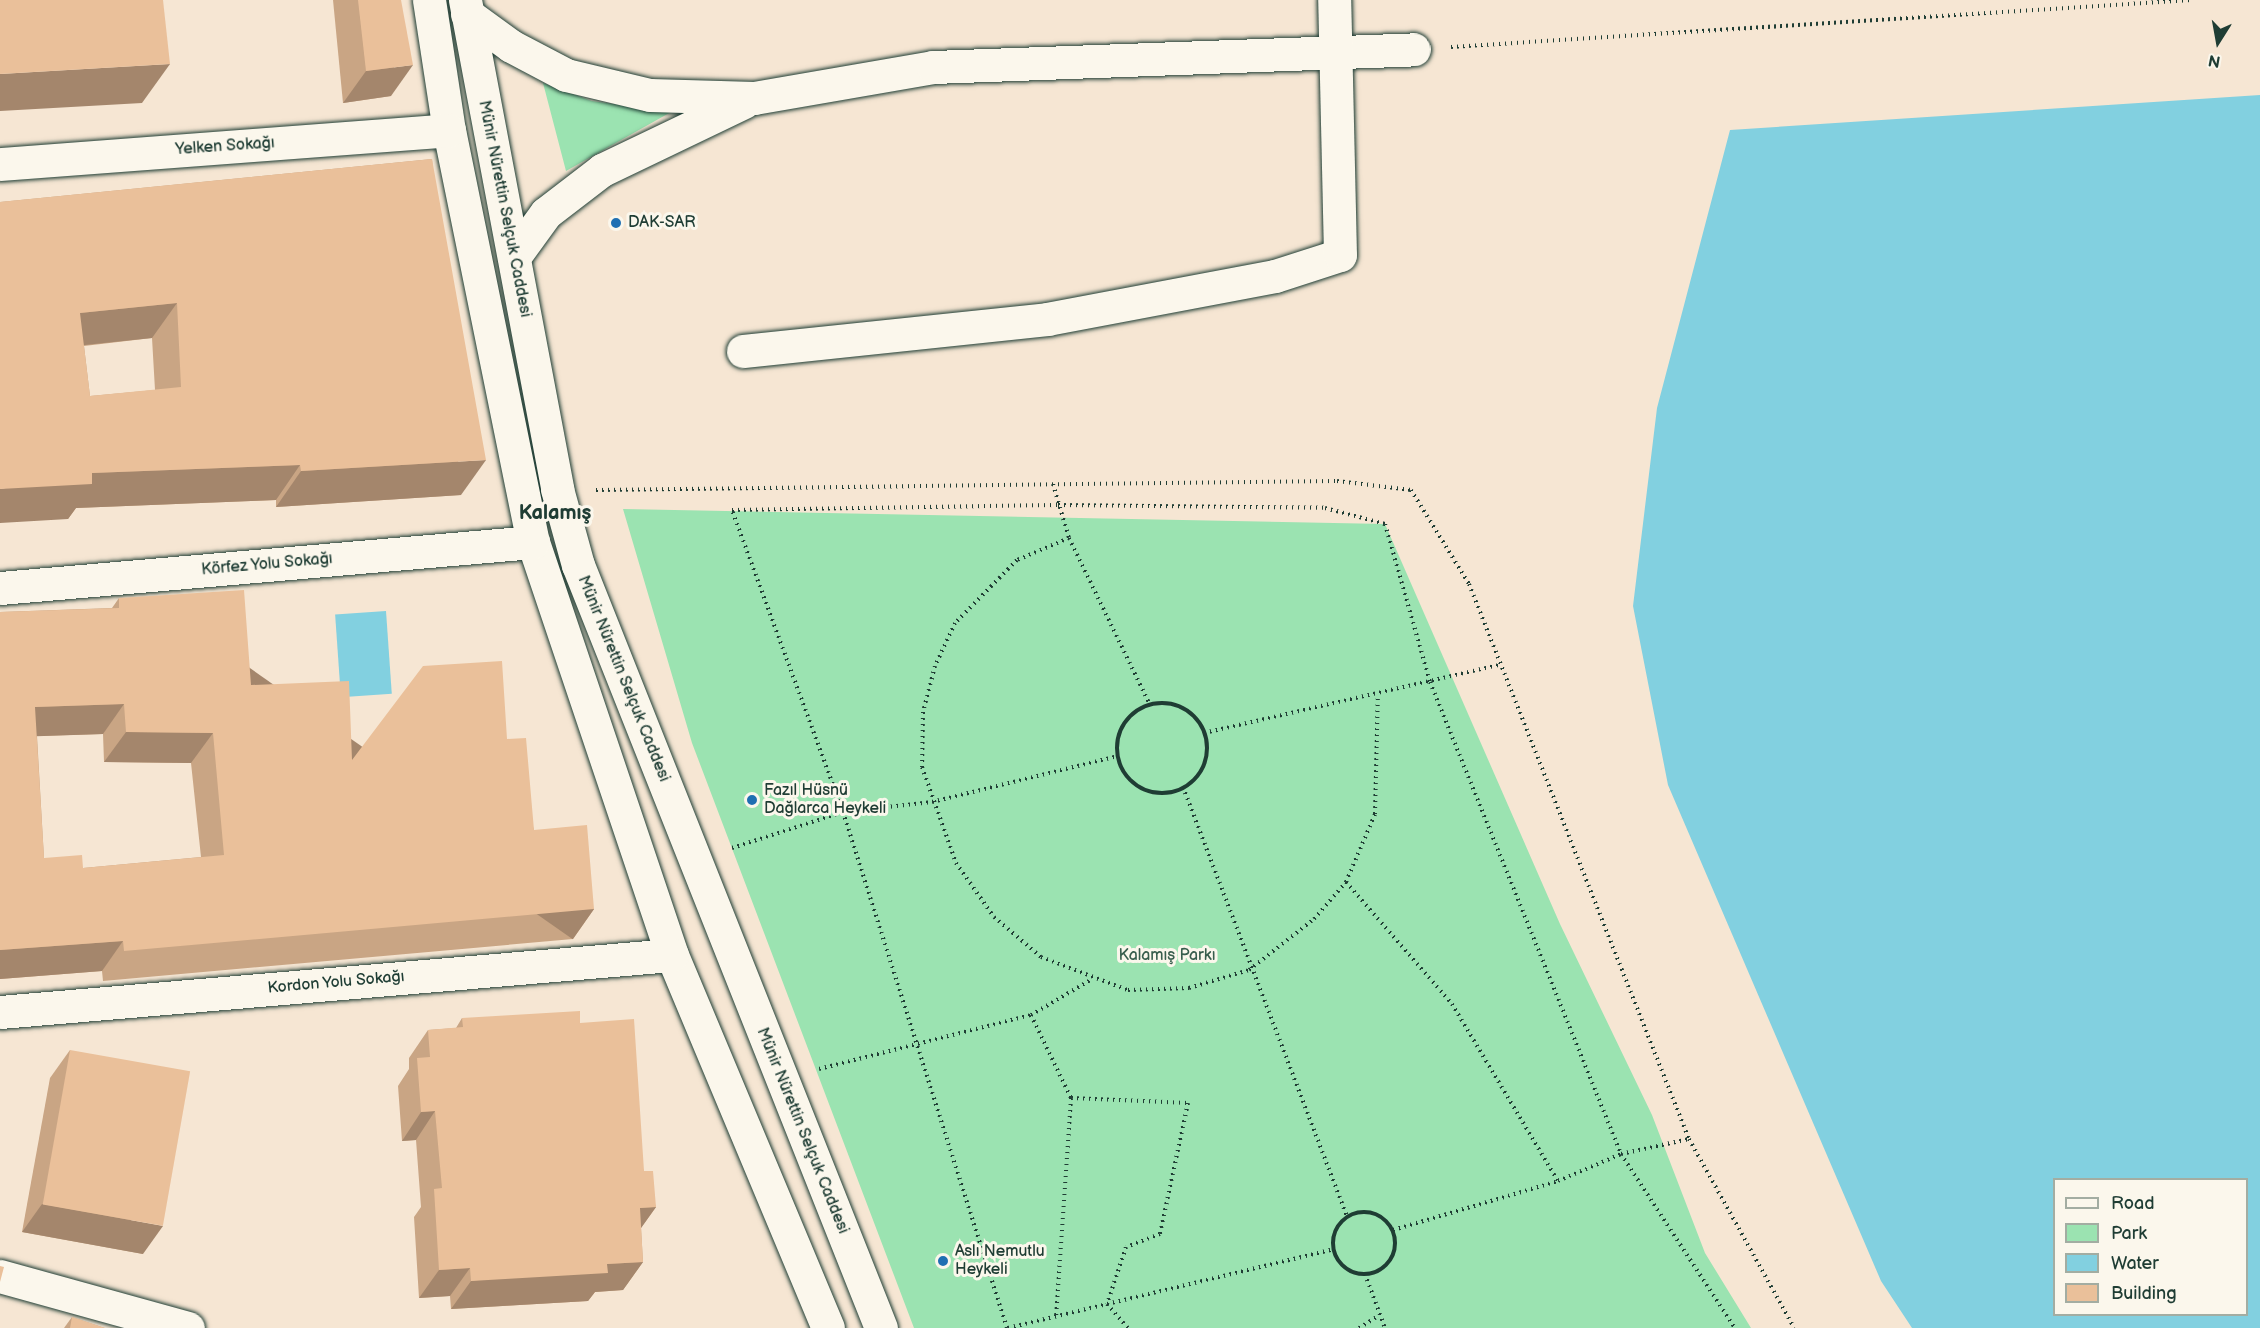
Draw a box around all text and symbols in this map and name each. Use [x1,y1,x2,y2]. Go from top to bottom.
north arrow [2188,12,2248,72]
text: N [2207,50,2222,71]
street label: Münir Nürettin Selçuk Caddesi [474,99,534,319]
street label: Yelken Sokağı [175,134,275,160]
place label: DAK-SAR [628,213,696,233]
marker: DAK-SAR [609,216,623,230]
district label: Kalamış [519,501,591,525]
street label: Körfez Yolu Sokağı [200,550,334,580]
street label: Münir Nürettin Selçuk Caddesi [573,573,673,785]
place label: Fazıl Hüsnü Dağlarca Heykeli [764,781,886,819]
marker: Fazıl Hüsnü Dağlarca Heykeli [745,793,759,807]
park label: Kalamış Parkı [1119,946,1215,966]
street label: Kordon Yolu Sokağı [266,967,406,999]
street label: Münir Nürettin Selçuk Caddesi [752,1025,852,1237]
legend [2053,1178,2248,1316]
text: Road [2111,1193,2155,1214]
text: Park [2111,1223,2147,1244]
place label: Aslı Nemutlu Heykeli [955,1242,1045,1280]
text: Water [2111,1253,2159,1274]
marker: Aslı Nemutlu Heykeli [936,1254,950,1268]
text: Building [2111,1283,2177,1304]

